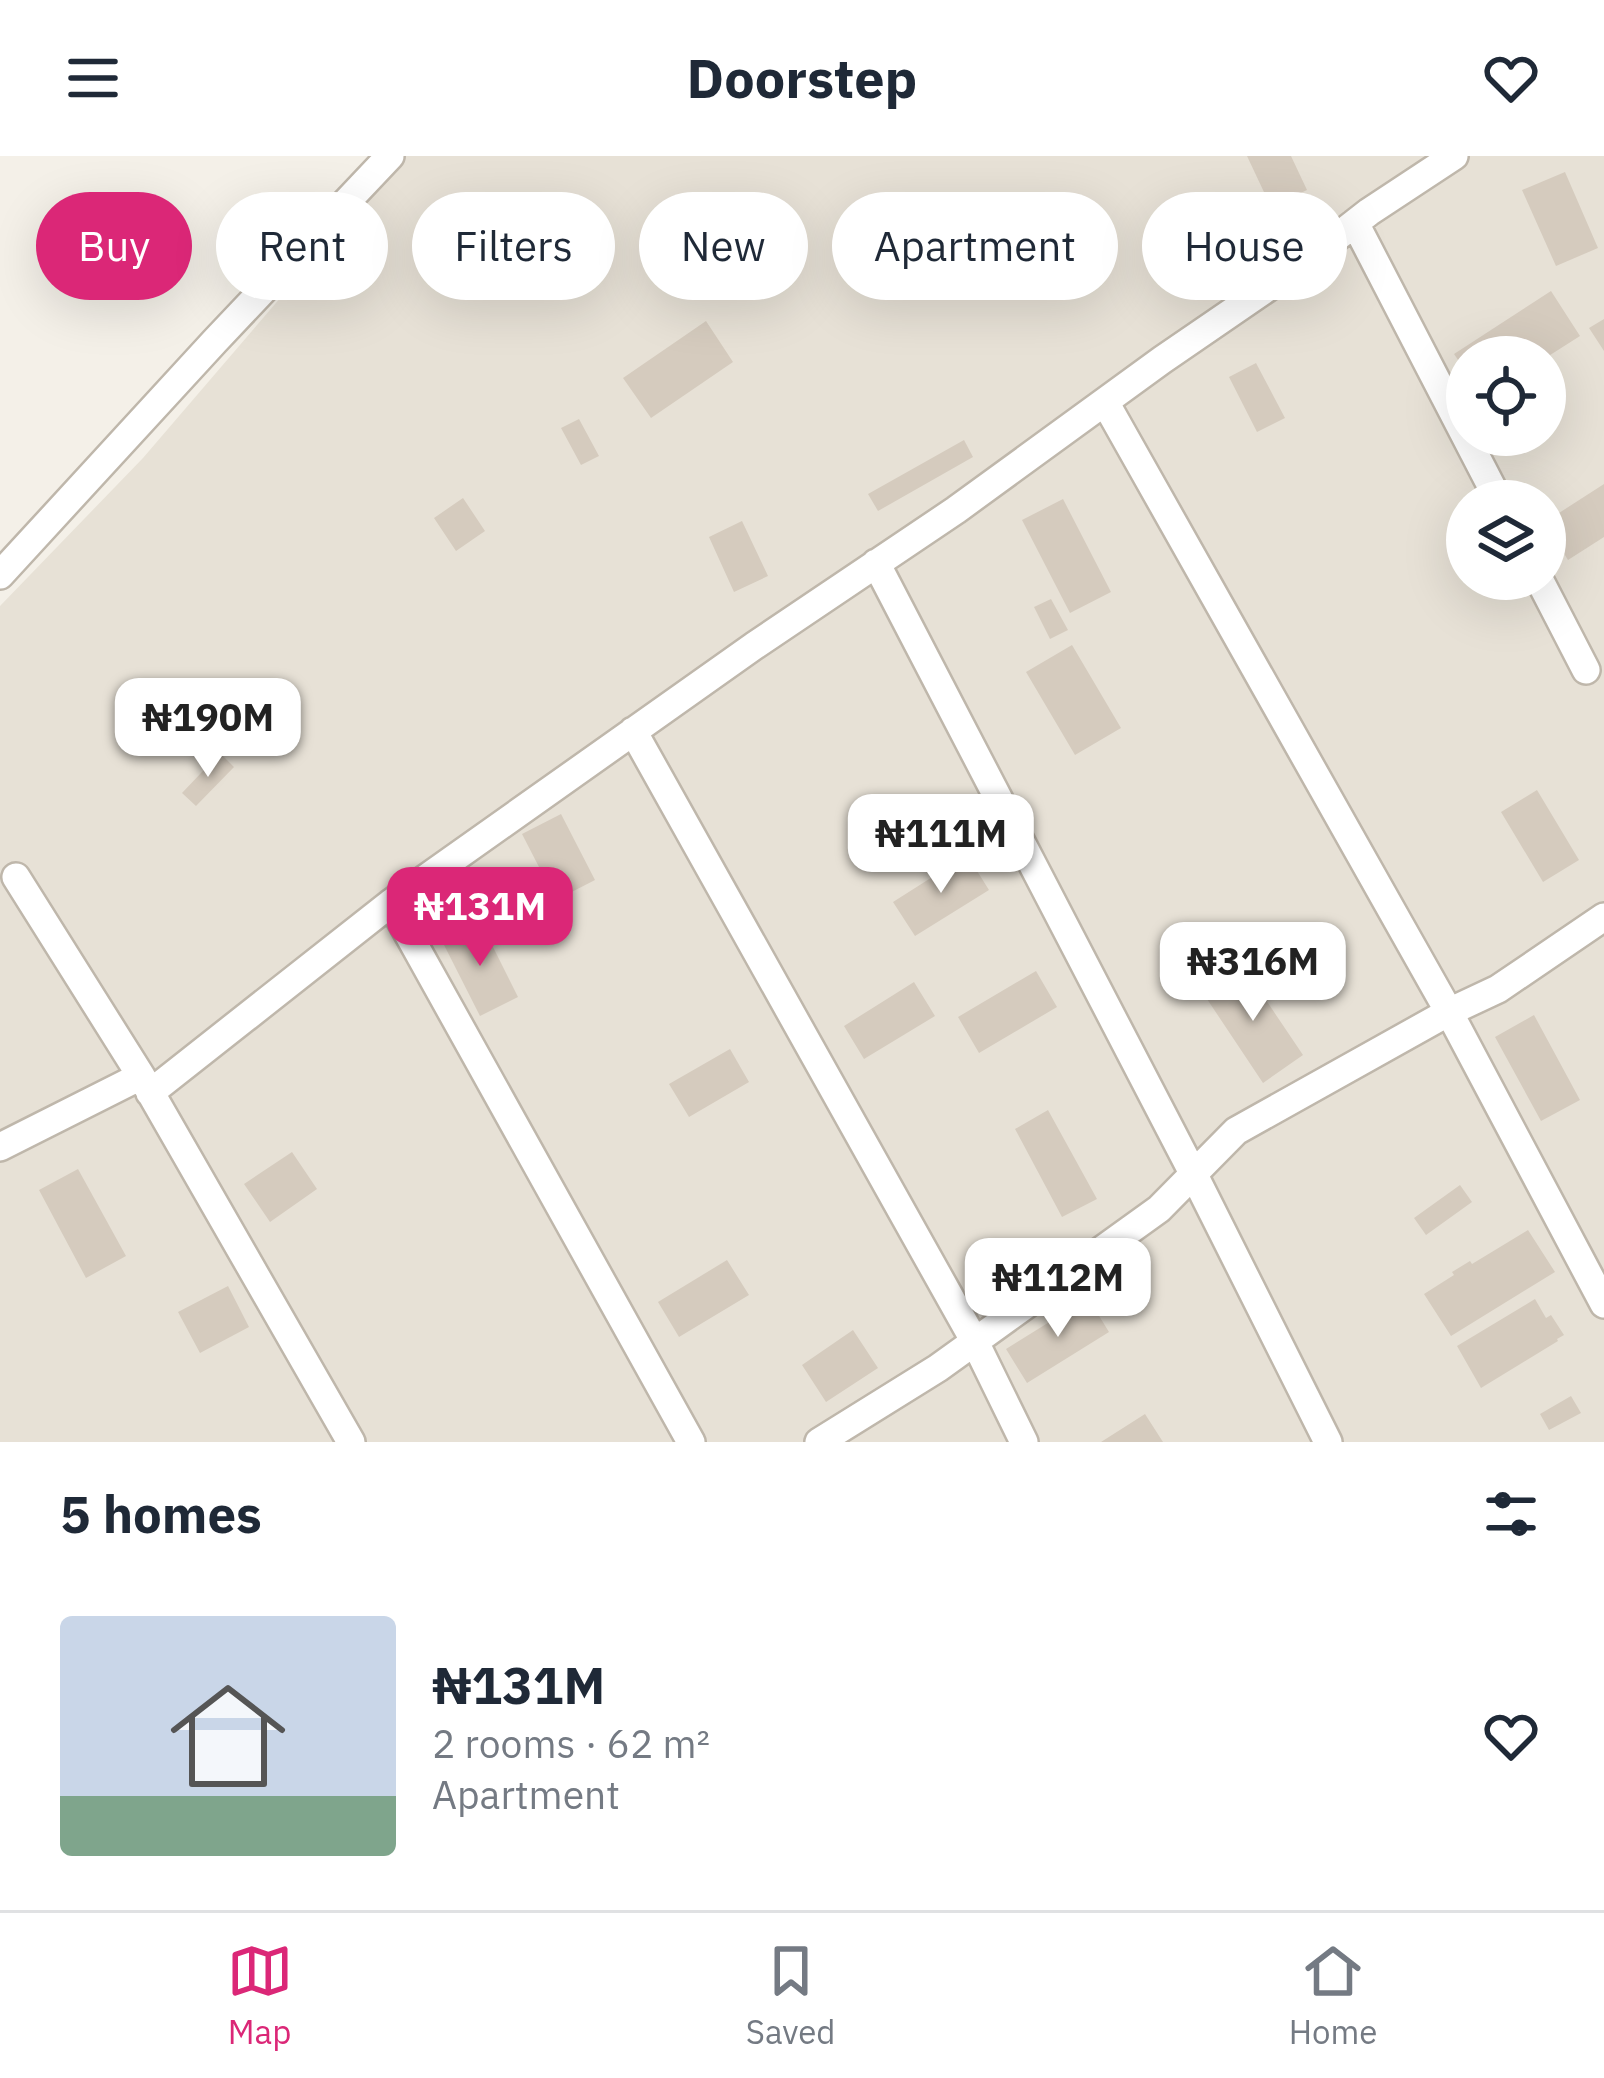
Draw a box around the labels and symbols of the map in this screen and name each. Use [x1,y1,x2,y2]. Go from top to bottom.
pin: ₦190M [124,678,292,780]
pin: ₦111M [857,794,1025,896]
pin: ₦131M [396,867,564,969]
pin: ₦316M [1169,922,1337,1024]
pin: ₦112M [974,1238,1142,1340]

